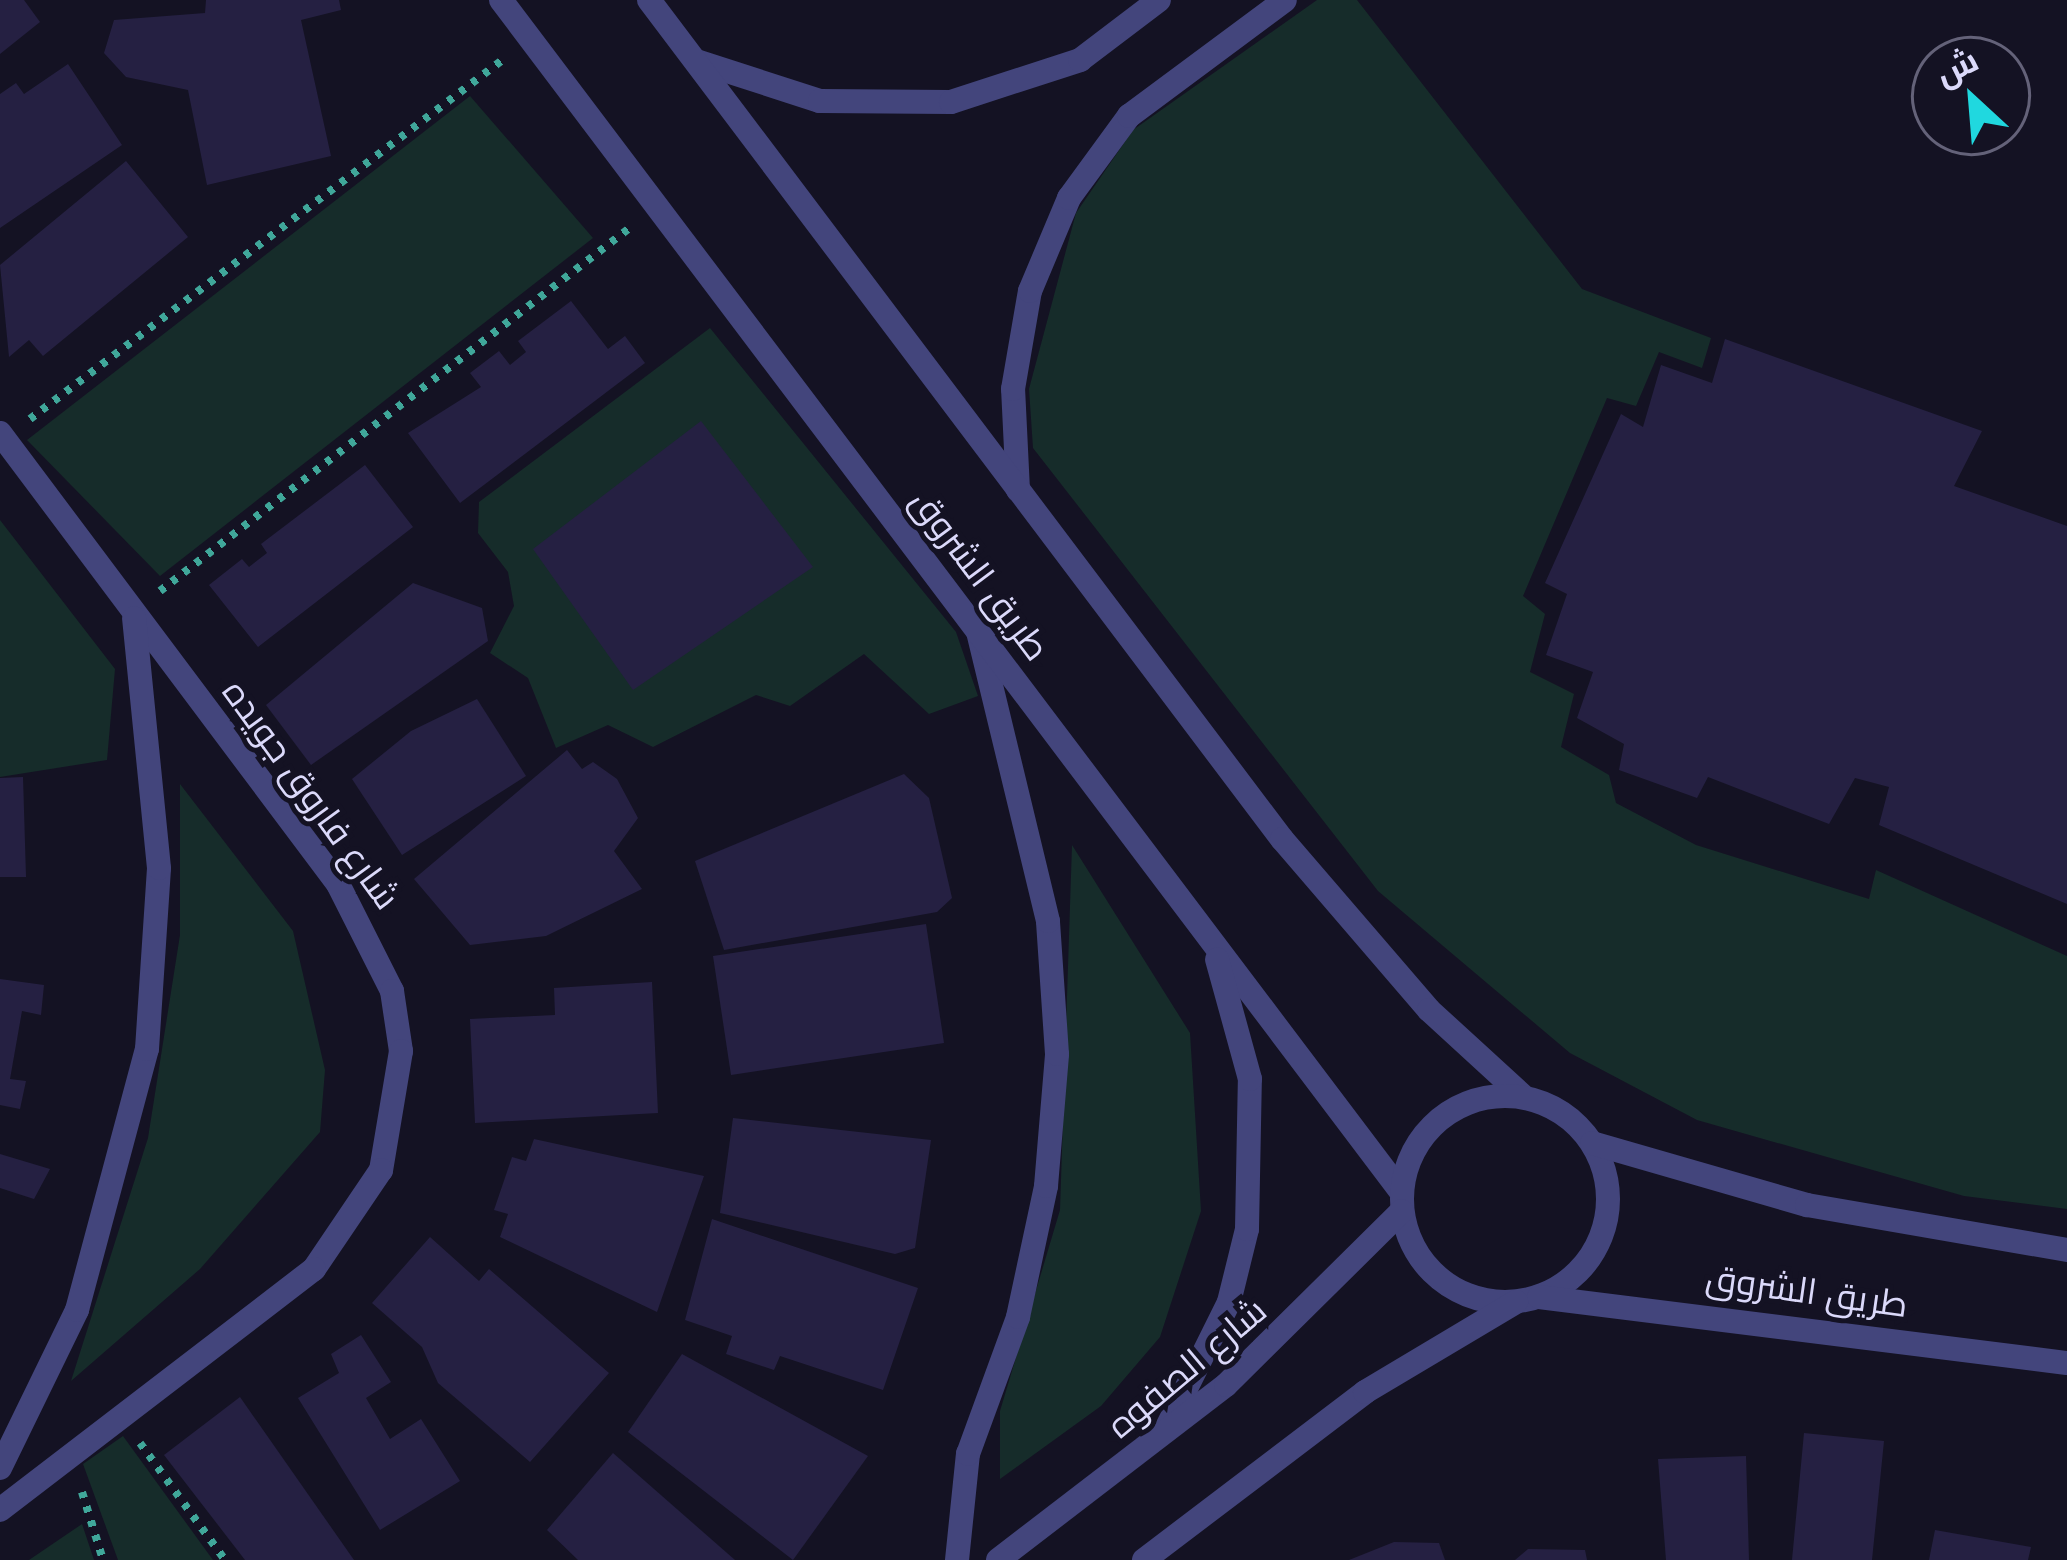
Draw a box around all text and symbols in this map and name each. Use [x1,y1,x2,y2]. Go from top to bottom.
north arrow [1911,36,2031,156]
text: ش [1928,38,1984,94]
street label: طريق الشروق [903,480,1059,668]
street label: شارع فاروق جويده [214,671,410,917]
street label: طريق الشروق [1703,1254,1911,1326]
street label: شارع الصفوه [1098,1288,1274,1446]

